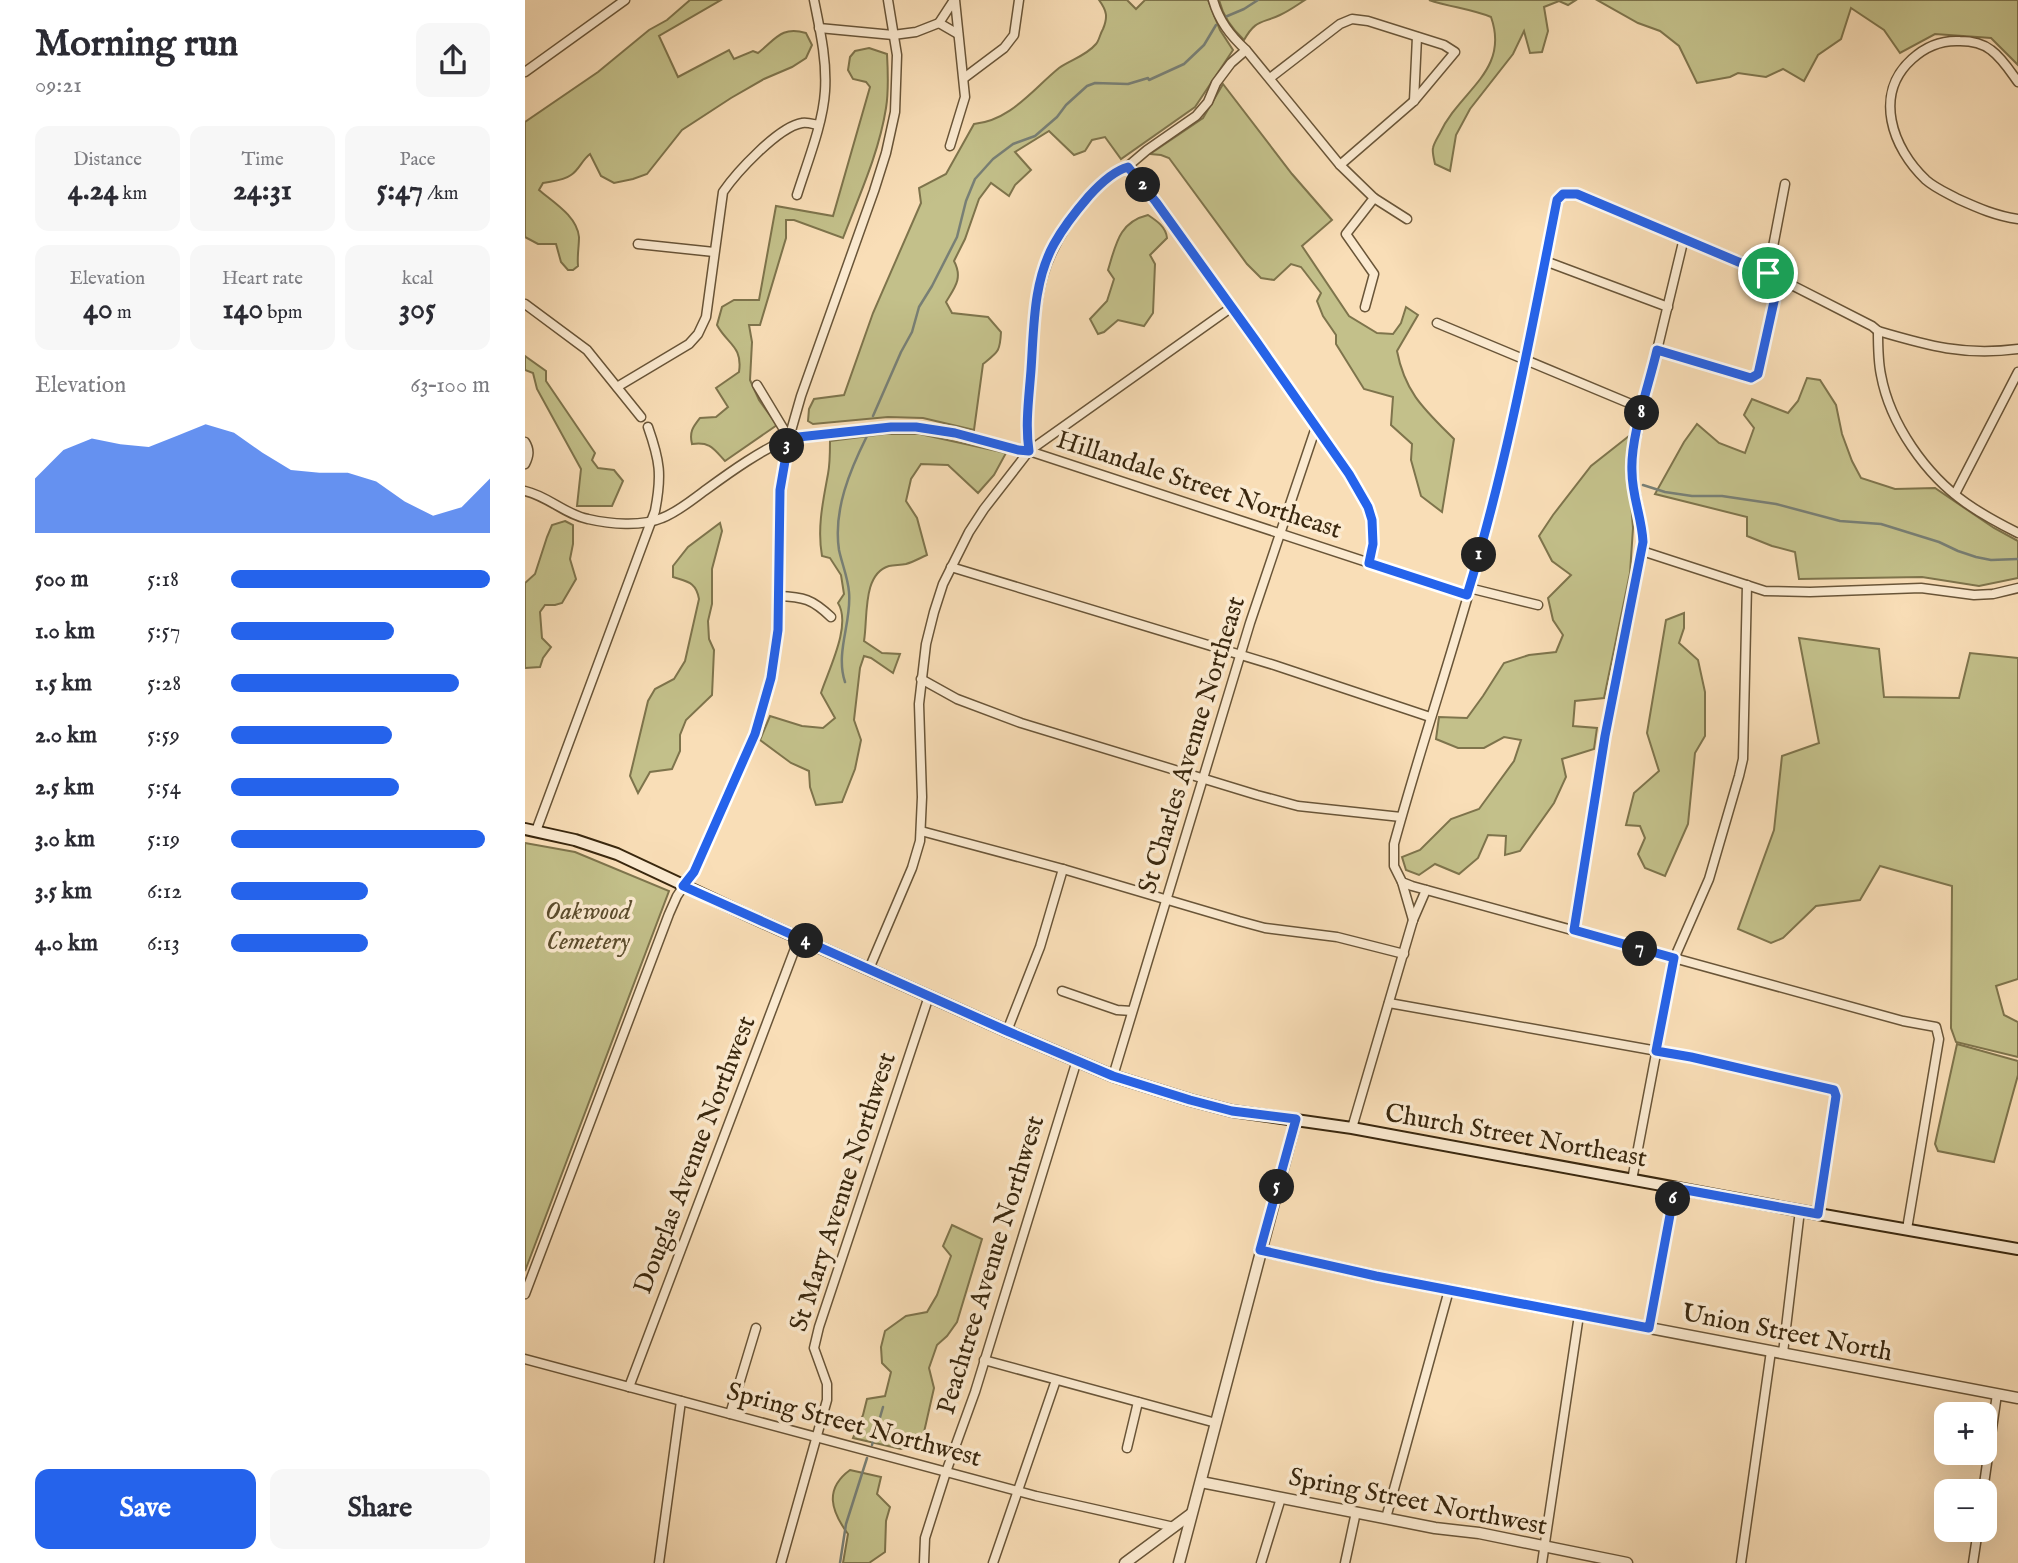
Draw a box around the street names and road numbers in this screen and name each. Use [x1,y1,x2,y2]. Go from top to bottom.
street label: Hillandale Street Northeast [1052,423,1346,547]
street label: St Charles Avenue Northeast [1131,592,1253,898]
street label: Douglas Avenue Northwest [627,1011,763,1299]
street label: St Mary Avenue Northwest [782,1048,904,1336]
street label: Church Street Northeast [1382,1097,1650,1175]
street label: Peachtree Avenue Northwest [930,1112,1052,1418]
street label: Union Street North [1679,1296,1895,1370]
street label: Spring Street Northwest [723,1375,985,1475]
street label: Spring Street Northwest [1286,1461,1550,1543]

